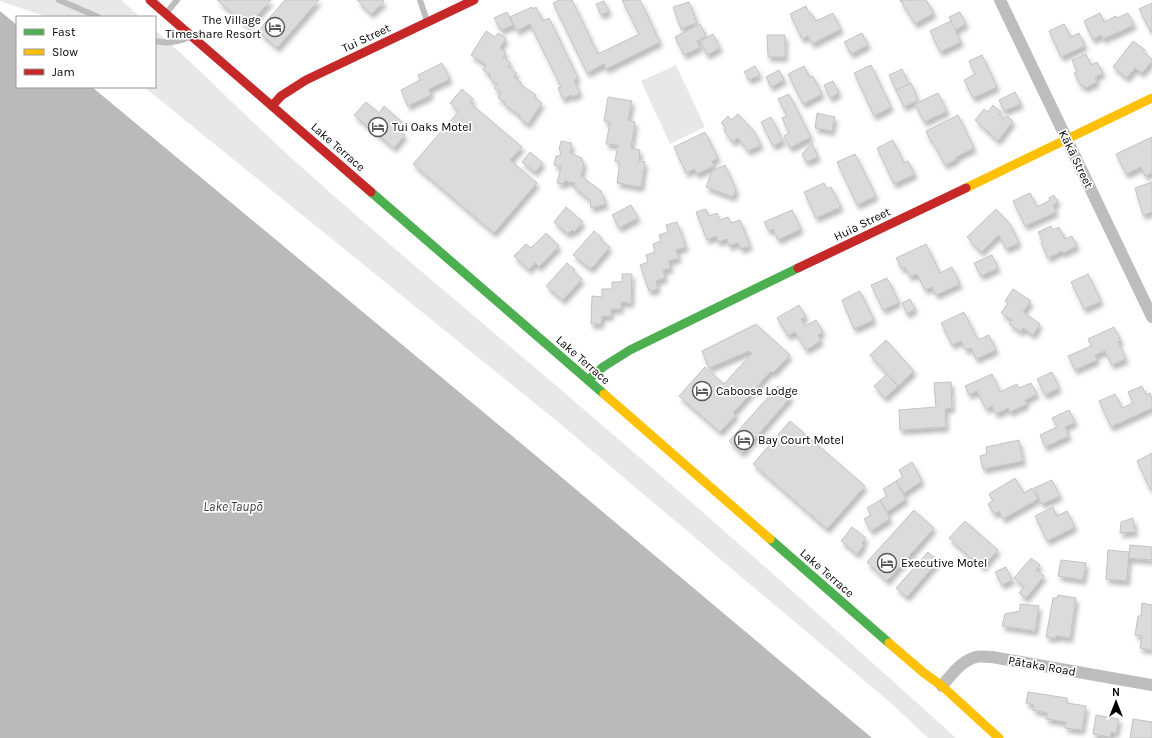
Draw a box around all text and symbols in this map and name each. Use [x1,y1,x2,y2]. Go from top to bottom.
place label: The Village Timeshare Resort [165,13,261,41]
legend [16,16,156,88]
hotel icon: The Village Timeshare Resort [264,16,286,38]
street label: Tui Street [340,21,393,55]
text: Fast [52,25,76,39]
text: Slow [52,45,78,59]
text: Jam [52,65,75,79]
hotel icon: Tui Oaks Motel [367,116,389,138]
street label: Lake Terrace [308,120,368,174]
place label: Tui Oaks Motel [392,120,472,134]
street label: Kākā Street [1056,128,1096,191]
street label: Huia Street [831,204,893,244]
street label: Lake Terrace [553,333,613,387]
hotel icon: Caboose Lodge [691,380,713,402]
place label: Caboose Lodge [716,384,798,398]
hotel icon: Bay Court Motel [733,429,755,451]
place label: Bay Court Motel [758,433,844,447]
water label: Lake Taupō [203,499,263,514]
street label: Lake Terrace [797,546,857,600]
hotel icon: Executive Motel [876,552,898,574]
place label: Executive Motel [901,556,987,570]
street label: Pātaka Road [1007,653,1077,679]
north arrow [1096,682,1136,722]
text: N [1112,686,1120,699]

